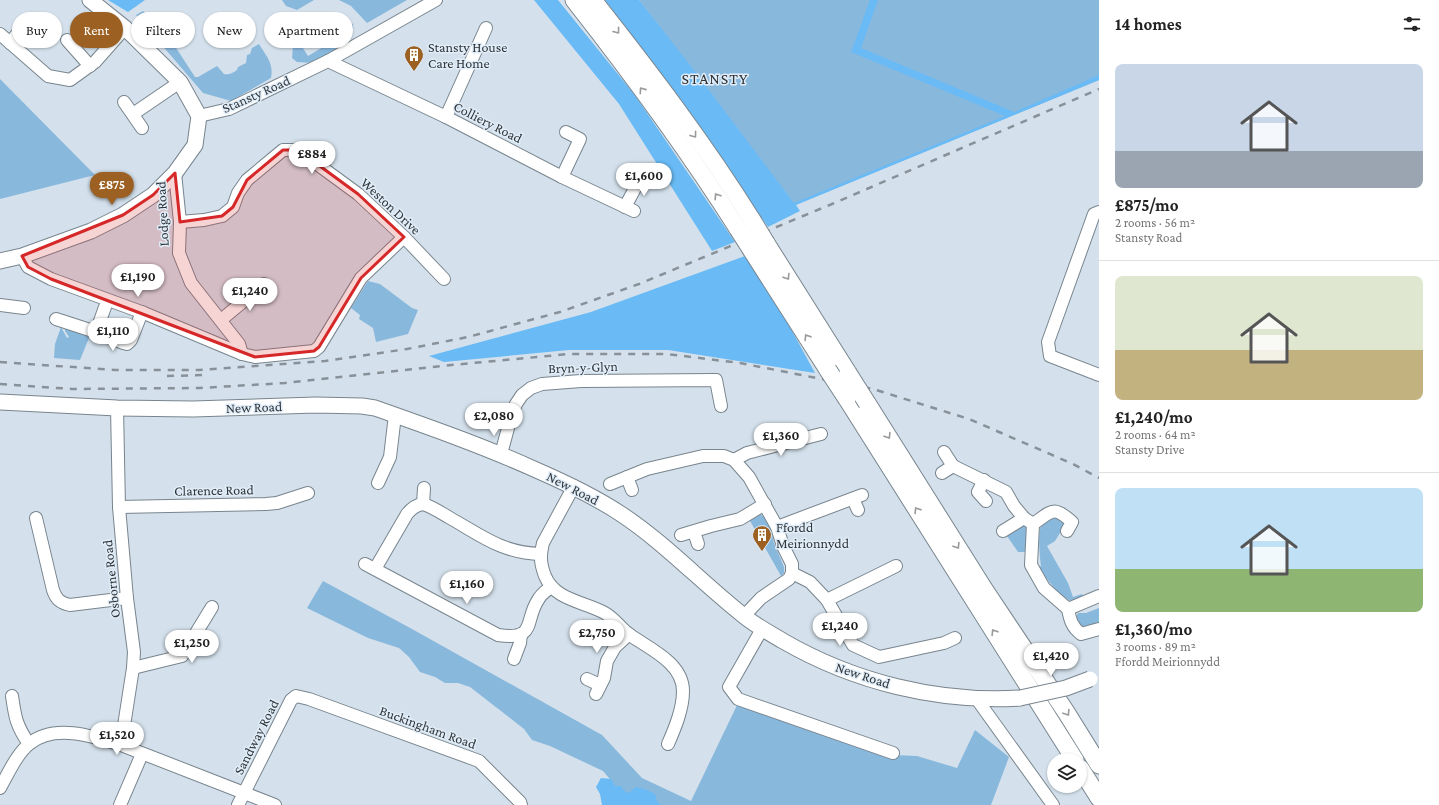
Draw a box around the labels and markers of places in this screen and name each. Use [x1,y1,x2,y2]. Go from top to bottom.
place label: Stansty House Care Home [428,39,507,71]
building icon: Stansty House Care Home [403,44,425,72]
pin: £884 [288,141,336,175]
pin: £1,600 [611,163,677,197]
pin: £875 [88,172,136,206]
pin: £1,190 [105,264,171,298]
pin: £1,240 [217,278,283,312]
pin: £1,110 [80,318,146,352]
pin: £2,080 [461,403,527,437]
pin: £1,360 [748,423,814,457]
place label: Ffordd Meirionnydd [776,519,850,551]
building icon: Ffordd Meirionnydd [751,524,773,552]
pin: £1,160 [434,571,500,605]
pin: £1,240 [807,613,873,647]
pin: £2,750 [564,620,630,654]
pin: £1,250 [159,630,225,664]
pin: £1,420 [1018,643,1084,677]
pin: £1,520 [84,722,150,756]

